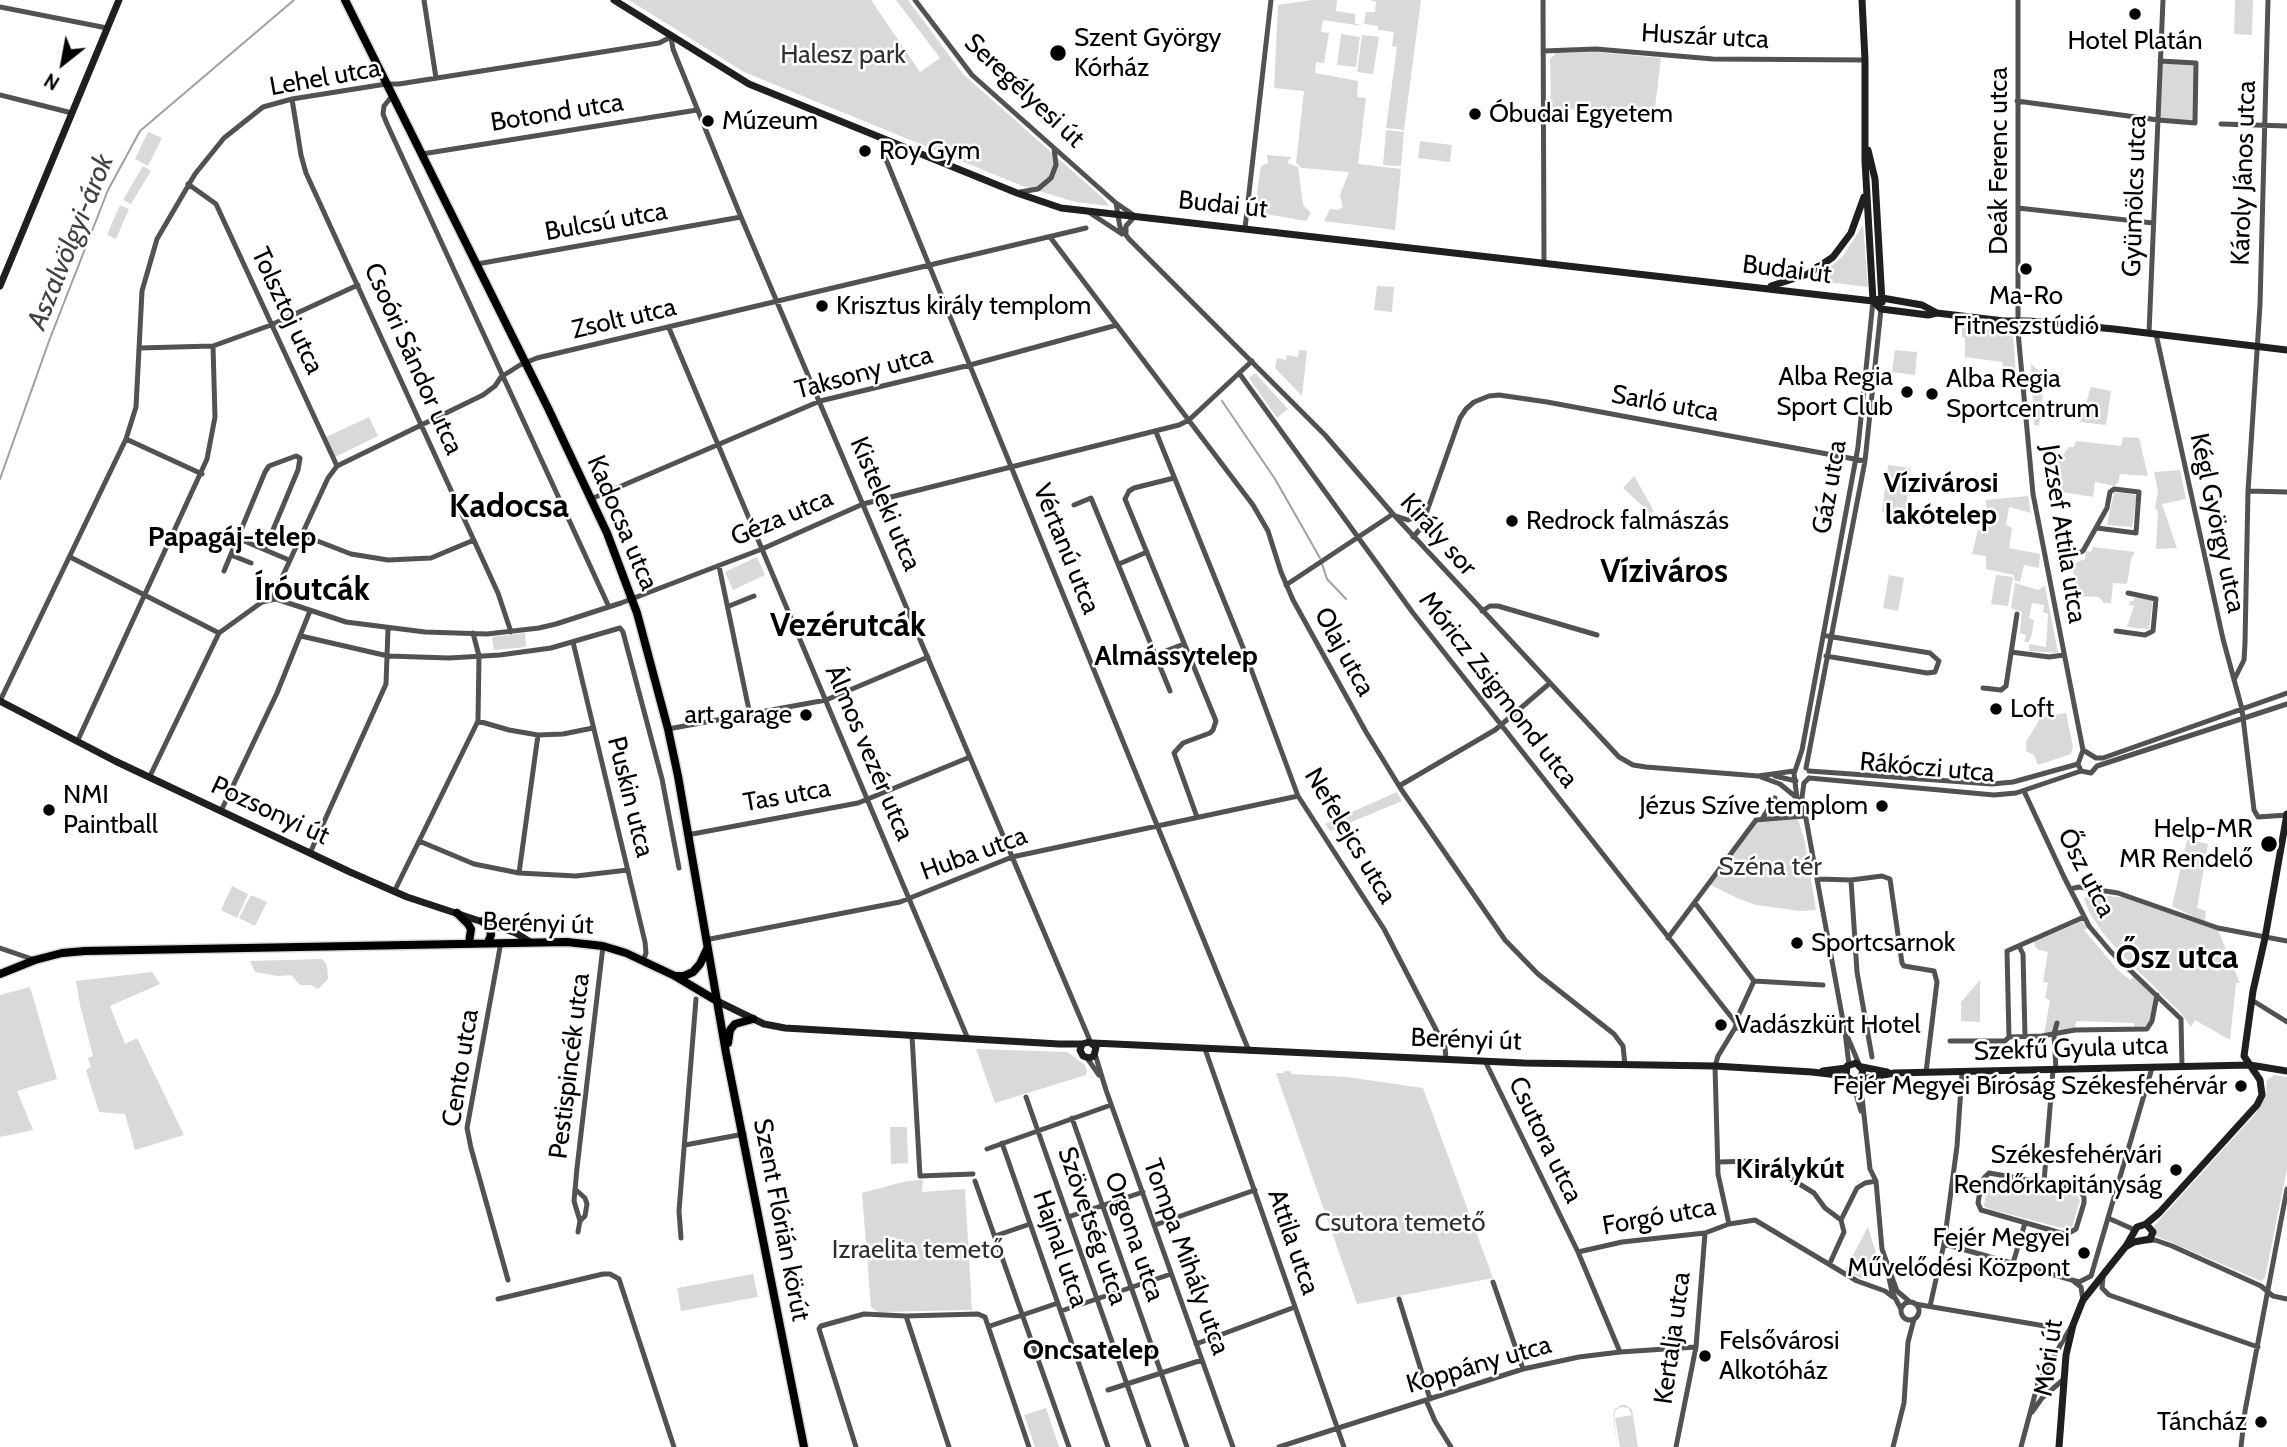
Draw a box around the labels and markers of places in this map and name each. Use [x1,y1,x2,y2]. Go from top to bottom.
marker: Hotel Platán [2127,6,2143,22]
place label: Szent György Kórház [1074,22,1221,84]
place label: Hotel Platán [2068,25,2202,57]
marker: Szent György Kórház [1048,43,1068,63]
place label: Óbudai Egyetem [1489,98,1673,130]
place label: Múzeum [722,105,818,137]
marker: Óbudai Egyetem [1467,106,1483,122]
marker: Múzeum [700,113,716,129]
place label: Roy Gym [879,135,980,167]
marker: Roy Gym [857,143,873,159]
marker: Ma-Ro Fitneszstúdió [2018,261,2034,277]
place label: Ma-Ro Fitneszstúdió [1953,280,2099,342]
place label: Krisztus király templom [836,290,1091,322]
marker: Krisztus király templom [814,298,830,314]
place label: Alba Regia Sport Club [1776,361,1893,422]
place label: Alba Regia Sportcentrum [1946,363,2099,424]
marker: Alba Regia Sport Club [1899,384,1915,400]
marker: Alba Regia Sportcentrum [1924,386,1940,402]
place label: Redrock falmászás [1526,505,1729,537]
marker: Redrock falmászás [1504,513,1520,529]
place label: Loft [2010,693,2054,725]
place label: art garage [684,699,792,731]
marker: Loft [1988,701,2004,717]
marker: art garage [798,707,814,723]
place label: NMI Paintball [63,779,158,840]
place label: Jézus Szíve templom [1639,790,1868,822]
marker: Jézus Szíve templom [1874,798,1890,814]
marker: NMI Paintball [41,802,57,818]
place label: Help-MR MR Rendelő [2119,813,2253,874]
marker: Help-MR MR Rendelő [2259,834,2279,854]
place label: Sportcsarnok [1811,927,1955,959]
marker: Sportcsarnok [1789,935,1805,951]
place label: Vadászkürt Hotel [1735,1009,1921,1041]
marker: Vadászkürt Hotel [1713,1017,1729,1033]
place label: Fejér Megyei Bíróság Székesfehérvár [1833,1070,2227,1102]
marker: Fejér Megyei Bíróság Székesfehérvár [2233,1078,2249,1094]
place label: Székesfehérvári Rendőrkapitányság [1953,1139,2162,1200]
marker: Székesfehérvári Rendőrkapitányság [2168,1162,2184,1178]
place label: Fejér Megyei Művelődési Központ [1847,1222,2070,1284]
marker: Fejér Megyei Művelődési Központ [2076,1245,2092,1261]
place label: Felsővárosi Alkotóház [1719,1325,1840,1386]
marker: Felsővárosi Alkotóház [1697,1348,1713,1364]
place label: Táncház [2157,1406,2247,1438]
marker: Táncház [2253,1414,2269,1430]

